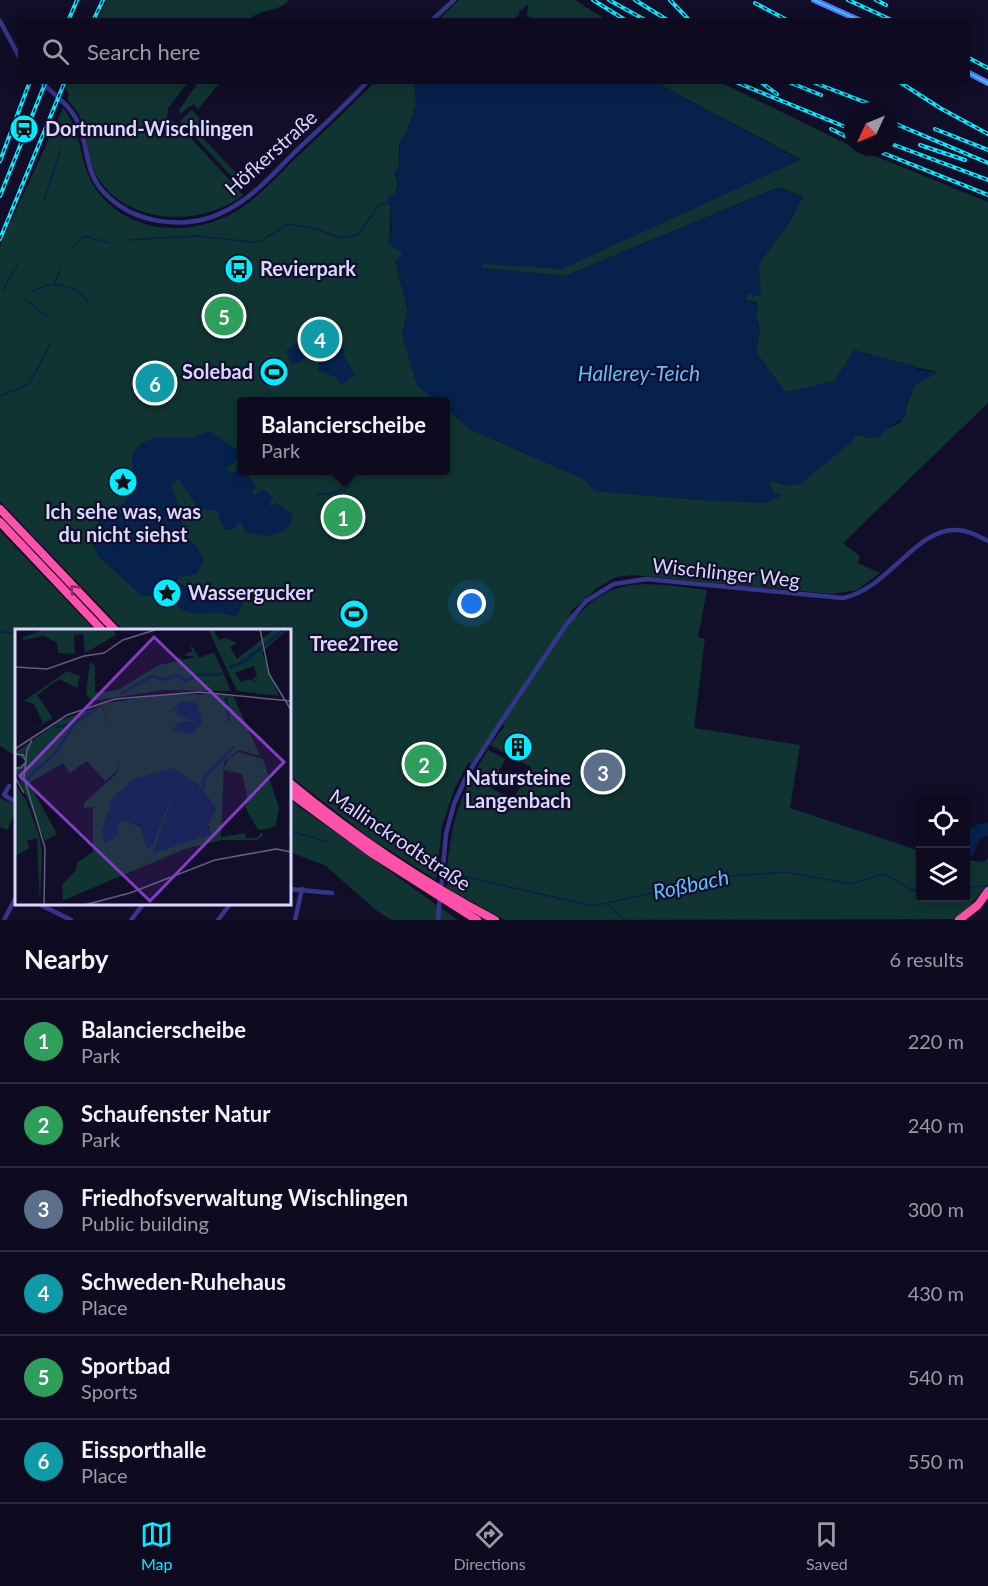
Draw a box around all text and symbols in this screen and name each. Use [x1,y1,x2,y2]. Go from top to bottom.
search box [18,18,970,84]
icon: search [39,35,72,68]
text: Search here [87,38,200,65]
north arrow [844,102,898,156]
street label: Höfkerstraße [219,105,321,200]
station icon: Dortmund-Wischlingen [8,113,40,145]
place label: Dortmund-Wischlingen [45,116,254,140]
bus stop icon: Revierpark [223,253,255,285]
place label: Revierpark [260,256,356,280]
pin: 5 [204,294,244,338]
pin: 4 [300,316,340,362]
sports icon: Solebad [258,356,290,388]
place label: Solebad [182,359,253,383]
pin: 6 [136,360,174,406]
water label: Hallerey-Teich [578,360,700,385]
popup [237,397,450,475]
text: Balancierscheibe [261,411,426,438]
text: Park [261,438,300,462]
place icon: Ich sehe was, was du nicht siehst [107,466,139,498]
pin: 1 [324,494,362,540]
place label: Ich sehe was, was du nicht siehst [45,499,201,546]
street label: Wischlinger Weg [651,552,801,592]
place icon: Wassergucker [151,577,183,609]
place label: Wassergucker [188,580,314,604]
one-way arrow [70,585,81,596]
your location [457,589,486,618]
sports icon: Tree2Tree [338,598,370,630]
inset map [15,629,291,905]
place label: Tree2Tree [310,631,399,655]
building icon: Natursteine Langenbach [502,731,534,763]
pin: 2 [404,742,444,786]
pin: 3 [584,750,622,794]
place label: Natursteine Langenbach [465,765,571,812]
street label: Mallinckrodtstraße [325,783,476,895]
map controls [916,794,970,902]
button: locate [916,794,970,848]
button: layers [916,848,970,902]
water label: Roßbach [650,863,731,904]
text: Nearby [24,943,109,975]
text: 6 results [889,947,964,971]
text: Balancierscheibe [81,1016,246,1043]
text: 1 [38,1029,49,1053]
text: 220 m [908,1029,964,1053]
text: Park [81,1043,120,1067]
text: Schaufenster Natur [81,1100,270,1127]
text: 2 [38,1113,49,1137]
text: 240 m [908,1113,964,1137]
text: Park [81,1127,120,1151]
text: Friedhofsverwaltung Wischlingen [81,1184,408,1211]
text: 3 [38,1197,49,1221]
text: 300 m [908,1197,964,1221]
text: Public building [81,1211,209,1235]
text: Schweden-Ruhehaus [81,1268,286,1295]
text: 4 [38,1281,49,1305]
text: 430 m [908,1281,964,1305]
text: Place [81,1295,128,1319]
text: Sportbad [81,1352,171,1379]
text: 5 [38,1365,49,1389]
text: 540 m [908,1365,964,1389]
text: Sports [81,1379,137,1403]
text: Eissporthalle [81,1436,206,1463]
text: 6 [38,1449,49,1473]
text: 550 m [908,1449,964,1473]
text: Place [81,1463,128,1487]
tab: Map [140,1518,173,1573]
tab: Directions [453,1518,526,1573]
tab: Saved [806,1518,848,1573]

